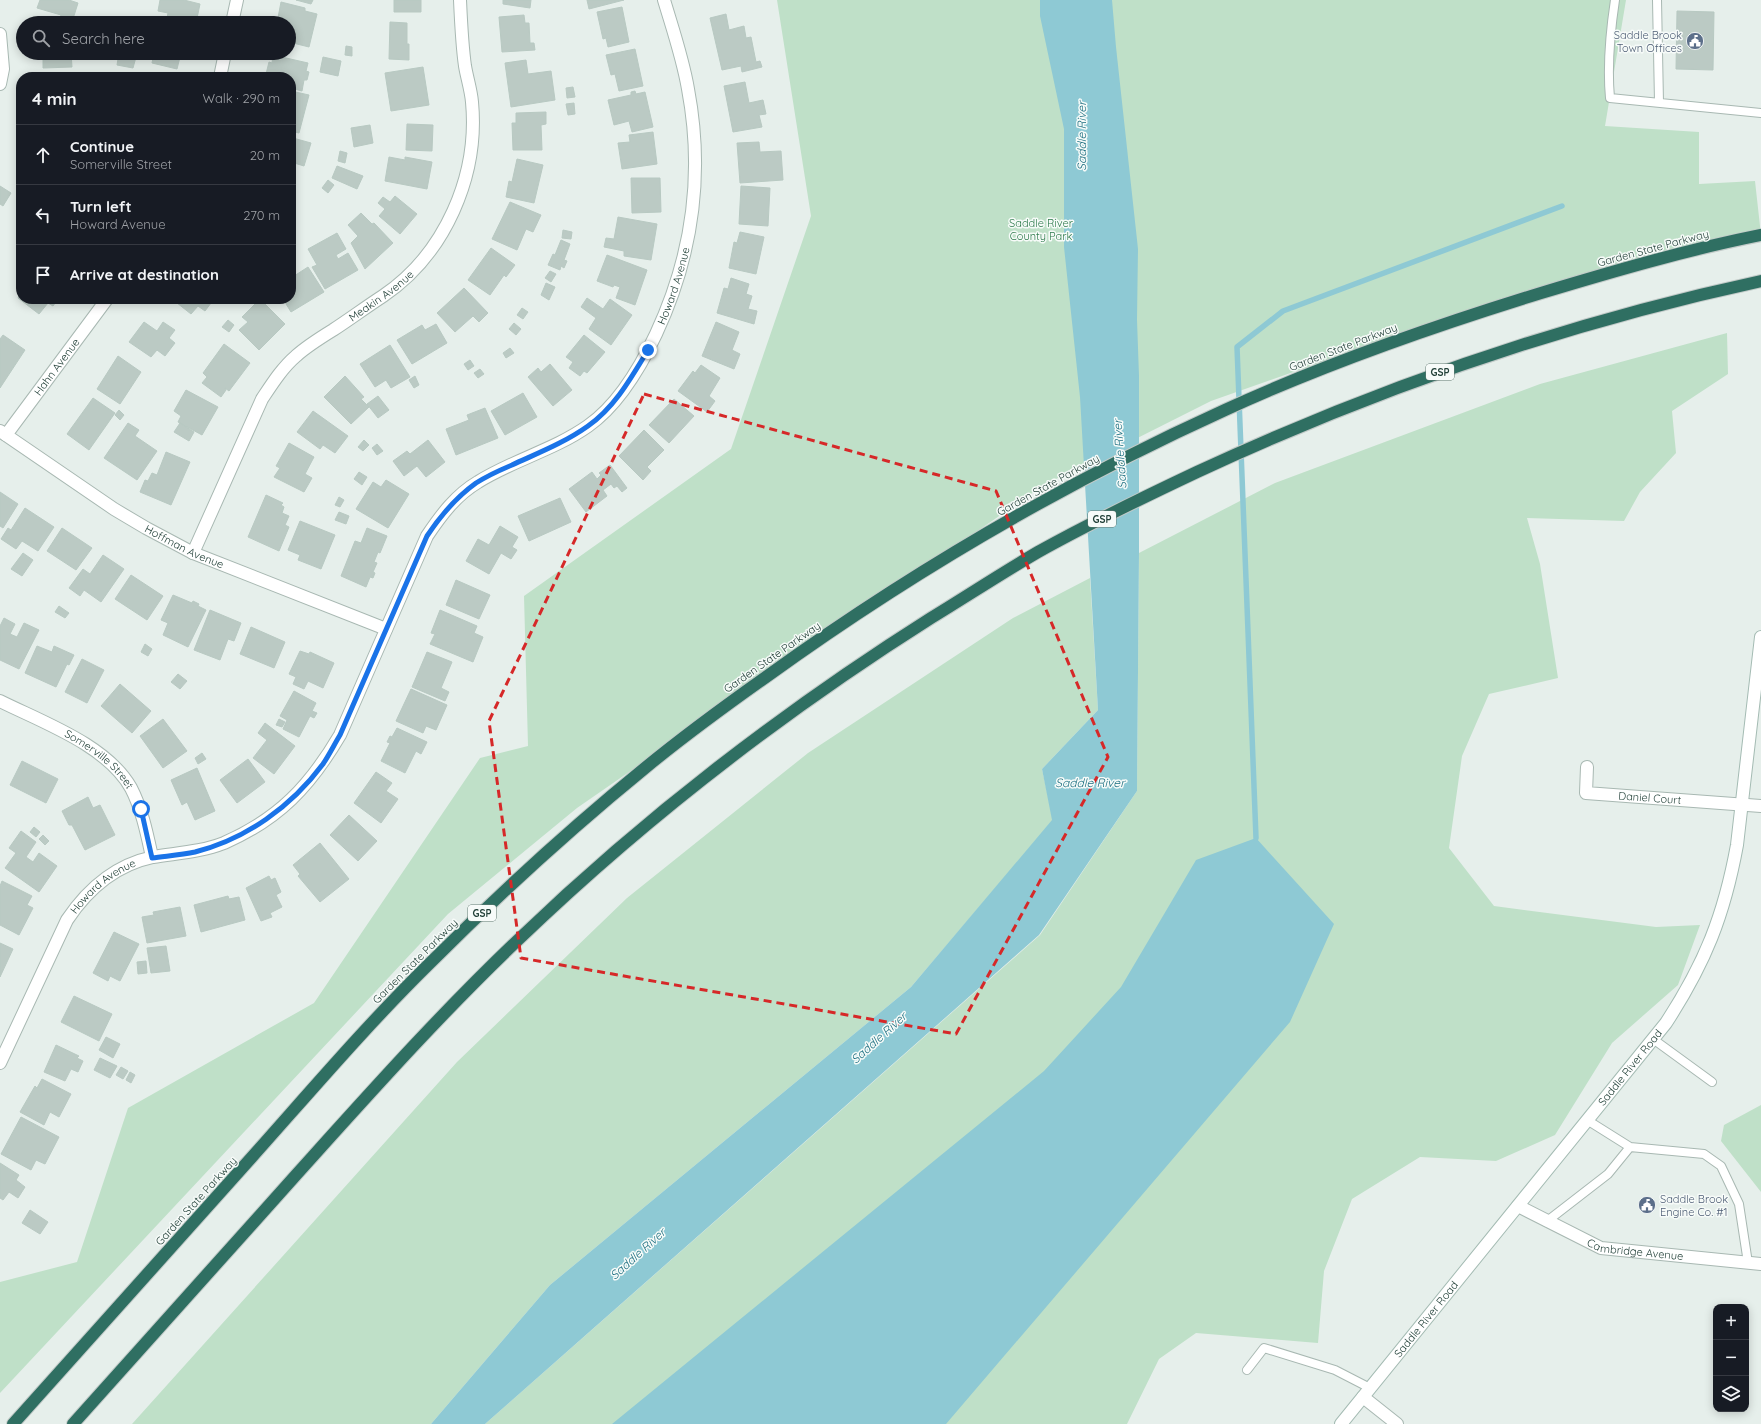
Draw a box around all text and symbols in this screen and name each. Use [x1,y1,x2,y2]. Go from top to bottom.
search box [16,16,296,60]
icon: search [30,27,52,49]
place label: Saddle Brook Town Offices [1614,28,1682,55]
text: Search here [62,29,145,48]
public building icon: Saddle Brook Town Offices [1685,31,1705,51]
text: 4 min [32,88,77,109]
text: Walk · 290 m [203,90,280,106]
water label: Saddle River [1074,100,1089,171]
text: Continue [70,137,134,156]
icon: ahead [32,144,54,166]
text: 20 m [250,147,280,163]
text: Somerville Street [70,156,172,172]
text: Turn left [70,197,132,216]
icon: left [32,204,54,226]
text: 270 m [243,207,280,223]
text: Howard Avenue [70,216,166,232]
park label: Saddle River County Park [1009,216,1074,243]
street label: Garden State Parkway [1596,226,1710,270]
street label: Howard Avenue [654,246,693,327]
icon: arrive [32,264,54,286]
text: Arrive at destination [70,265,219,284]
street label: Meakin Avenue [346,267,416,324]
street label: Garden State Parkway [1287,320,1399,374]
street label: Hahn Avenue [31,335,83,398]
route end [639,341,657,359]
road number: GSP [1426,364,1454,380]
water label: Saddle River [1109,417,1129,489]
street label: Garden State Parkway [994,451,1102,519]
road number: GSP [1088,511,1116,527]
street label: Hoffman Avenue [142,522,226,571]
street label: Garden State Parkway [721,618,823,696]
street label: Somerville Street [62,726,137,791]
water label: Saddle River [1055,775,1126,790]
street label: Daniel Court [1618,788,1682,807]
route start [132,800,150,818]
street label: Howard Avenue [67,856,138,916]
road number: GSP [468,905,496,921]
street label: Garden State Parkway [370,916,460,1006]
water label: Saddle River [848,1008,911,1066]
street label: Saddle River Road [1595,1026,1665,1108]
street label: Garden State Parkway [152,1154,240,1248]
place label: Saddle Brook Engine Co. #1 [1660,1192,1728,1219]
public building icon: Saddle Brook Engine Co. #1 [1637,1195,1657,1215]
water label: Saddle River [607,1224,670,1282]
street label: Cambridge Avenue [1585,1235,1684,1263]
street label: Saddle River Road [1391,1278,1461,1360]
map controls [1713,1304,1749,1412]
button: + [1713,1304,1749,1340]
button: − [1713,1340,1749,1376]
button: layers [1713,1376,1749,1412]

